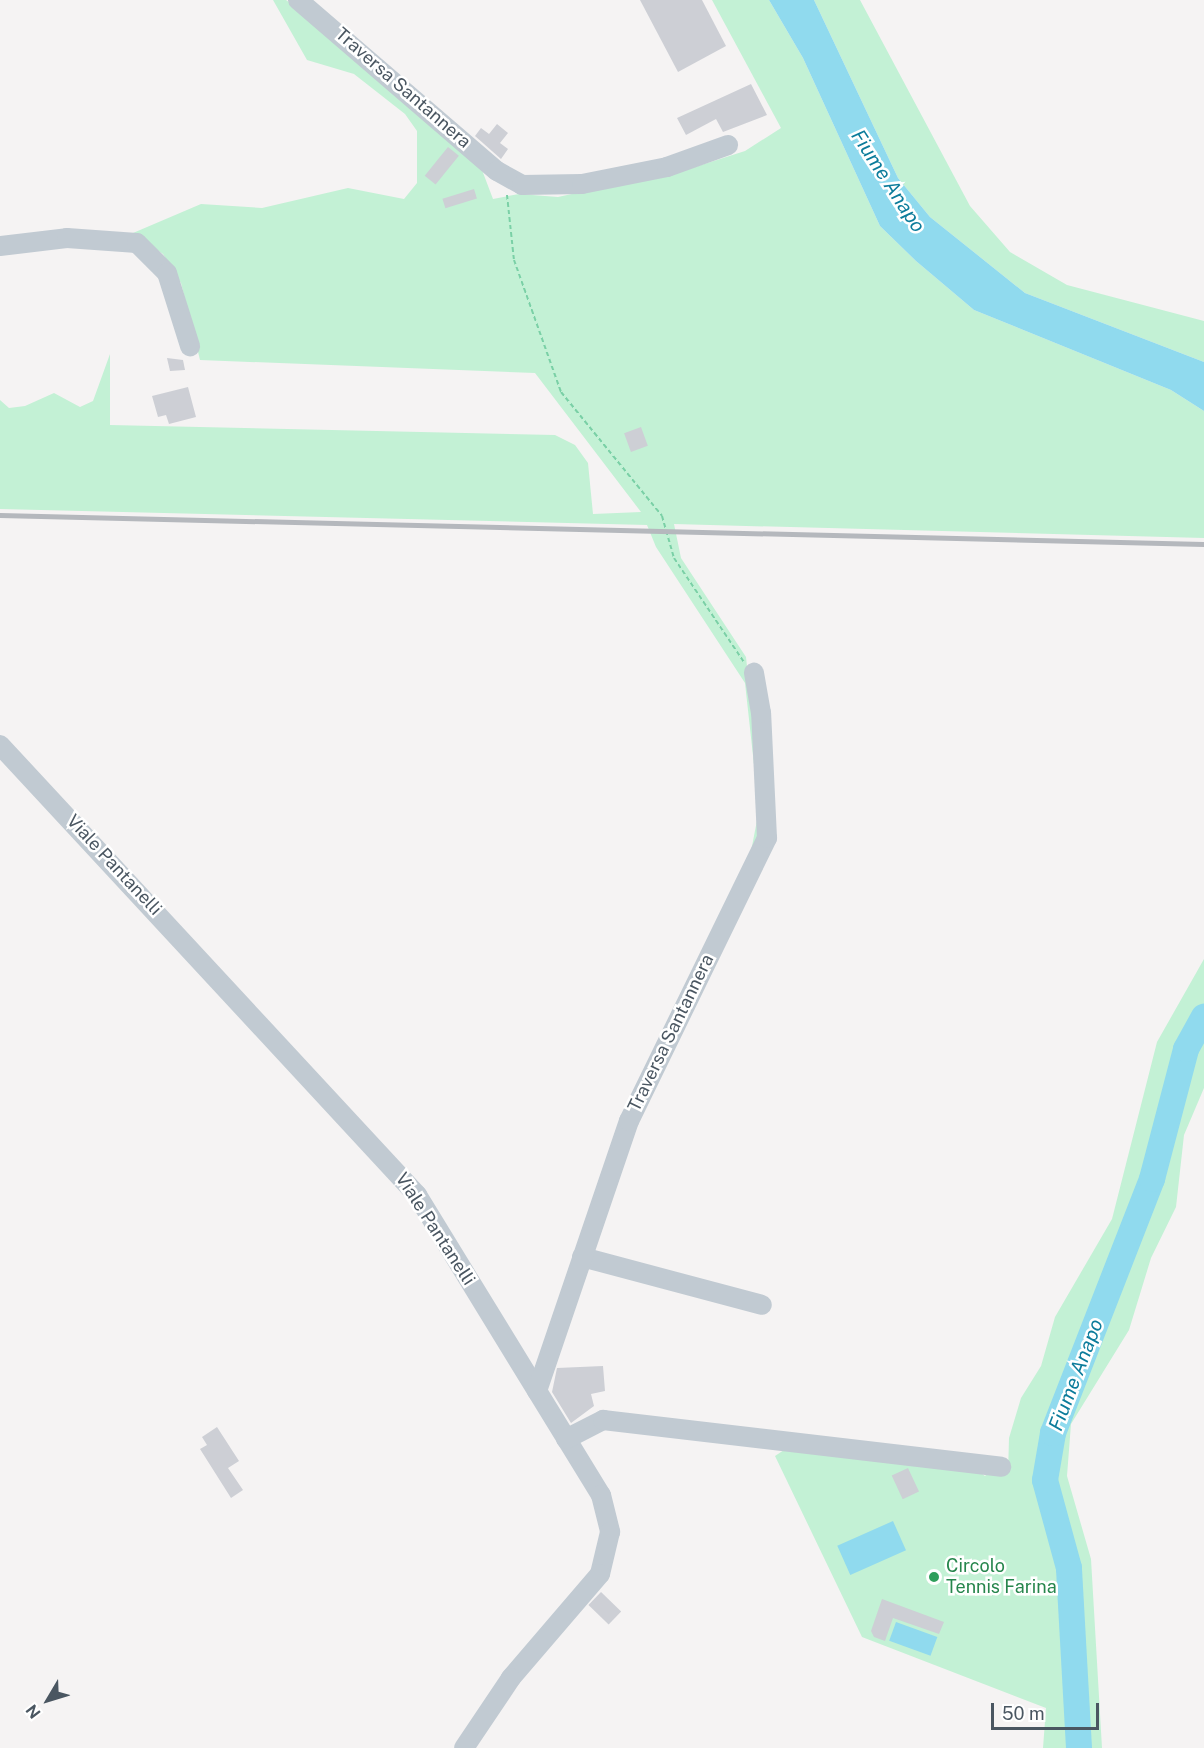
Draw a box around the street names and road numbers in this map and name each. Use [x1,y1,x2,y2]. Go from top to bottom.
street label: Traversa Santannera [331,23,475,153]
street label: Viale Pantanelli [62,810,166,920]
street label: Traversa Santannera [623,951,719,1115]
street label: Viale Pantanelli [391,1169,479,1289]

